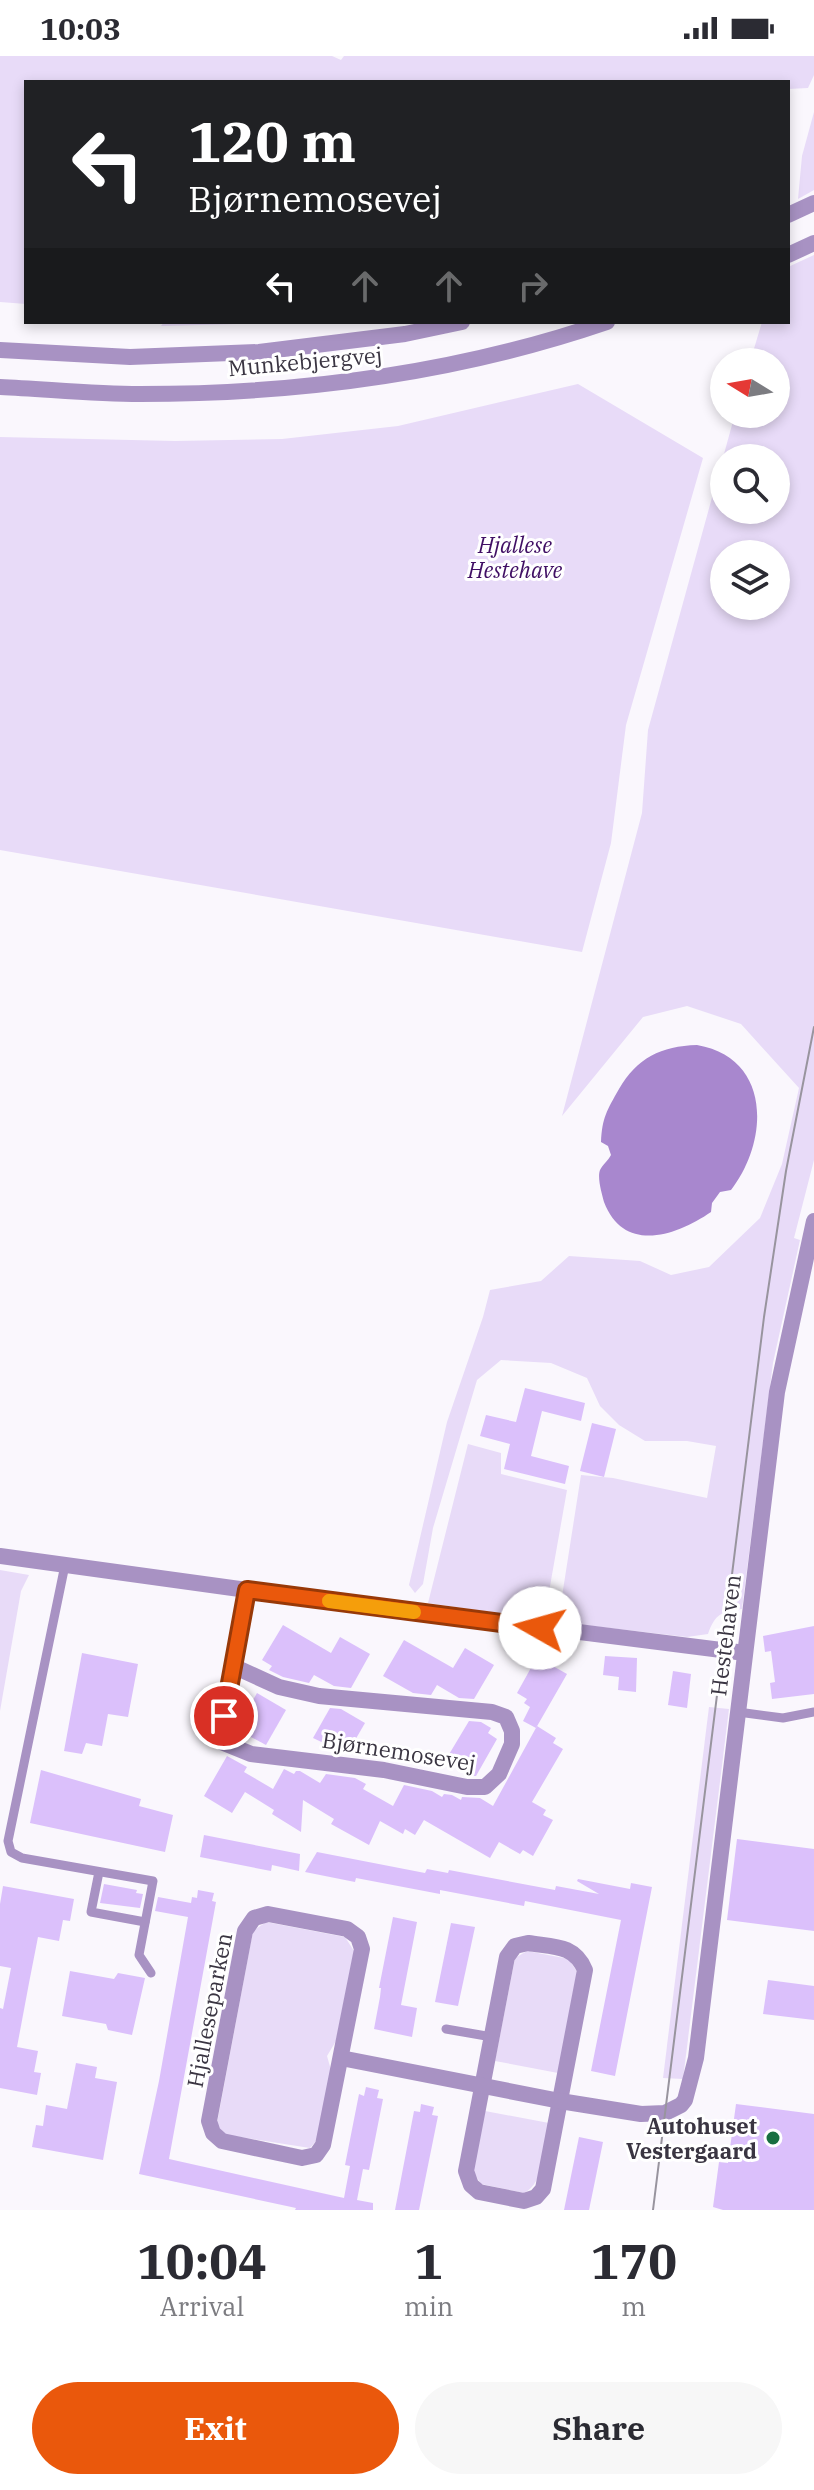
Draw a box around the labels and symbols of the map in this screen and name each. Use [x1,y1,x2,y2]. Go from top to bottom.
street label: Munkebjergvej [227,340,383,382]
north arrow [710,348,790,428]
park label: Hjallese Hestehave [467,530,563,584]
street label: Hestehaven [703,1573,747,1697]
position arrow [498,1586,582,1670]
pin [190,1682,258,1750]
street label: Bjørnemosevej [320,1725,478,1777]
street label: Hjalleseparken [180,1930,238,2090]
place label: Autohuset Vestergaard [626,2111,757,2165]
marker: Autohuset Vestergaard [764,2129,782,2147]

